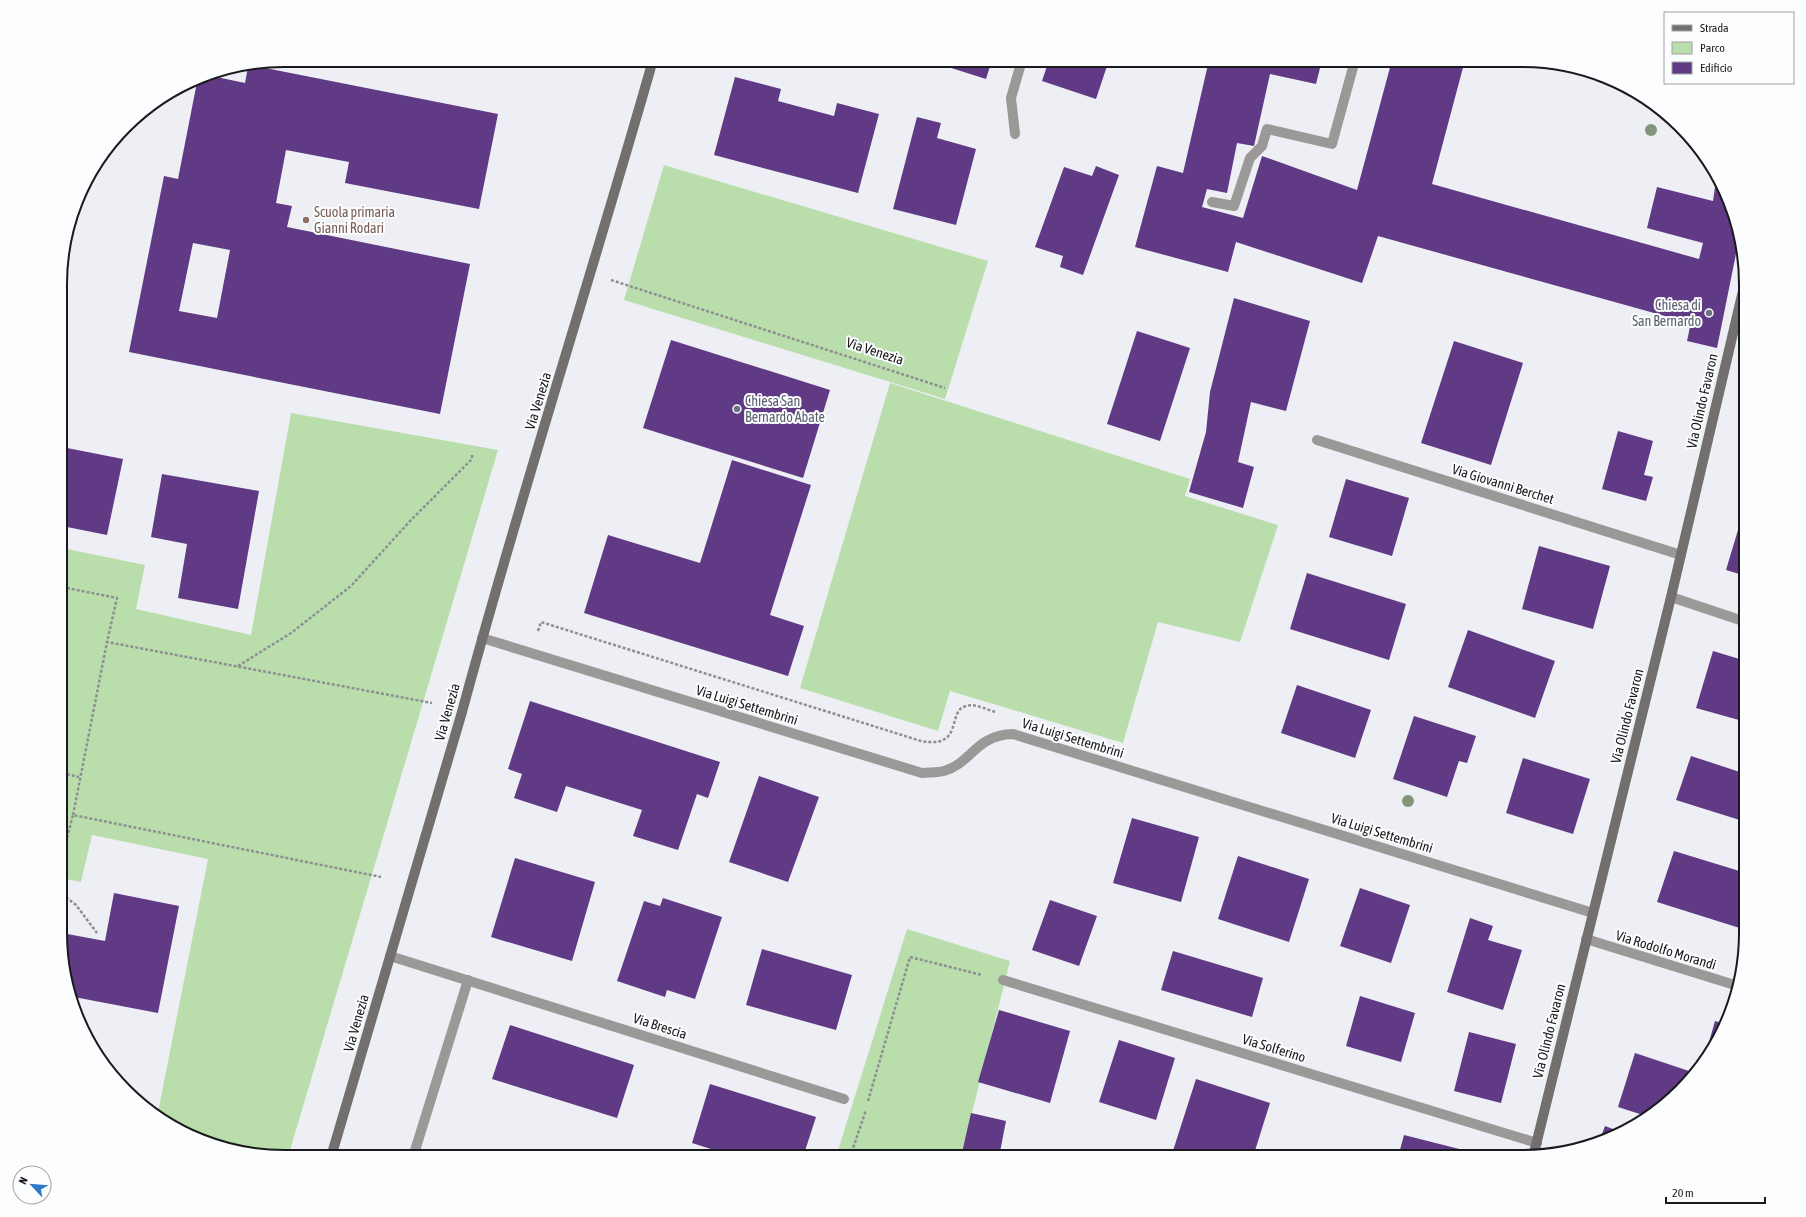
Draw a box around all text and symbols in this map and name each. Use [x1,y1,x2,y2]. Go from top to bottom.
legend [1664,12,1794,84]
text: Strada [1700,21,1729,35]
text: Parco [1700,41,1725,55]
text: Edificio [1700,61,1733,75]
place label: Scuola primaria Gianni Rodari [314,204,395,236]
marker: Scuola primaria Gianni Rodari [301,215,311,225]
place label: Chiesa di San Bernardo [1632,297,1701,329]
marker: Chiesa di San Bernardo [1704,308,1714,318]
street label: Via Venezia [844,334,906,368]
street label: Via Olindo Favaron [1683,352,1721,450]
street label: Via Venezia [522,370,554,432]
place label: Chiesa San Bernardo Abate [745,393,825,425]
marker: Chiesa San Bernardo Abate [732,404,742,414]
street label: Via Giovanni Berchet [1450,461,1556,507]
street label: Via Olindo Favaron [1607,667,1647,765]
street label: Via Venezia [431,681,463,743]
street label: Via Luigi Settembrini [694,682,800,728]
street label: Via Luigi Settembrini [1020,715,1126,761]
street label: Via Luigi Settembrini [1329,810,1435,856]
street label: Via Rodolfo Morandi [1614,927,1718,973]
street label: Via Olindo Favaron [1529,982,1569,1080]
street label: Via Venezia [340,992,372,1054]
street label: Via Brescia [631,1010,689,1042]
street label: Via Solferino [1240,1031,1308,1065]
north arrow [12,1165,52,1205]
text: N [16,1175,30,1186]
scale bar [1666,1179,1765,1205]
text: 20 m [1672,1186,1694,1200]

